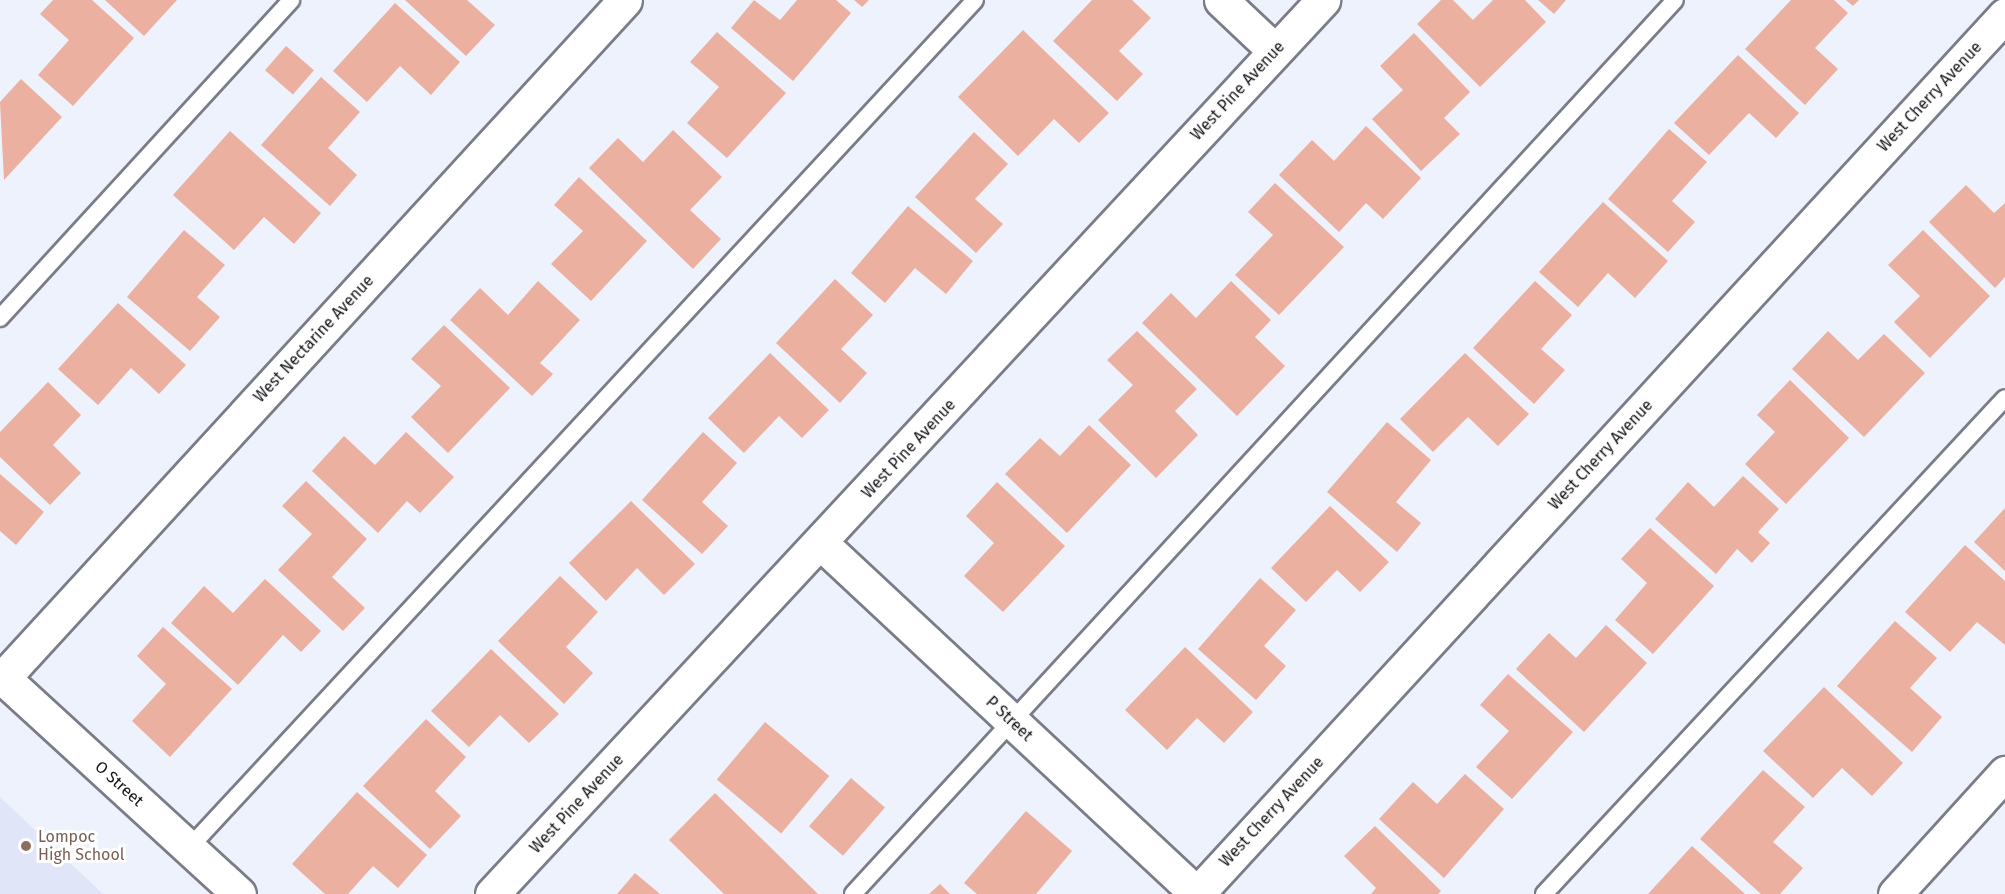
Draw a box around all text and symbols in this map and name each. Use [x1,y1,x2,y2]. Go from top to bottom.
street label: West Pine Avenue [1187,37,1289,145]
street label: West Cherry Avenue [1874,38,1986,156]
street label: West Nectarine Avenue [250,271,378,407]
street label: West Pine Avenue [858,395,960,503]
street label: West Cherry Avenue [1545,396,1657,514]
street label: P Street [982,693,1036,745]
street label: West Pine Avenue [526,750,628,858]
street label: West Cherry Avenue [1216,753,1328,871]
street label: O Street [91,757,147,811]
place label: Lompoc High School [38,827,124,865]
marker: Lompoc High School [19,839,33,853]

